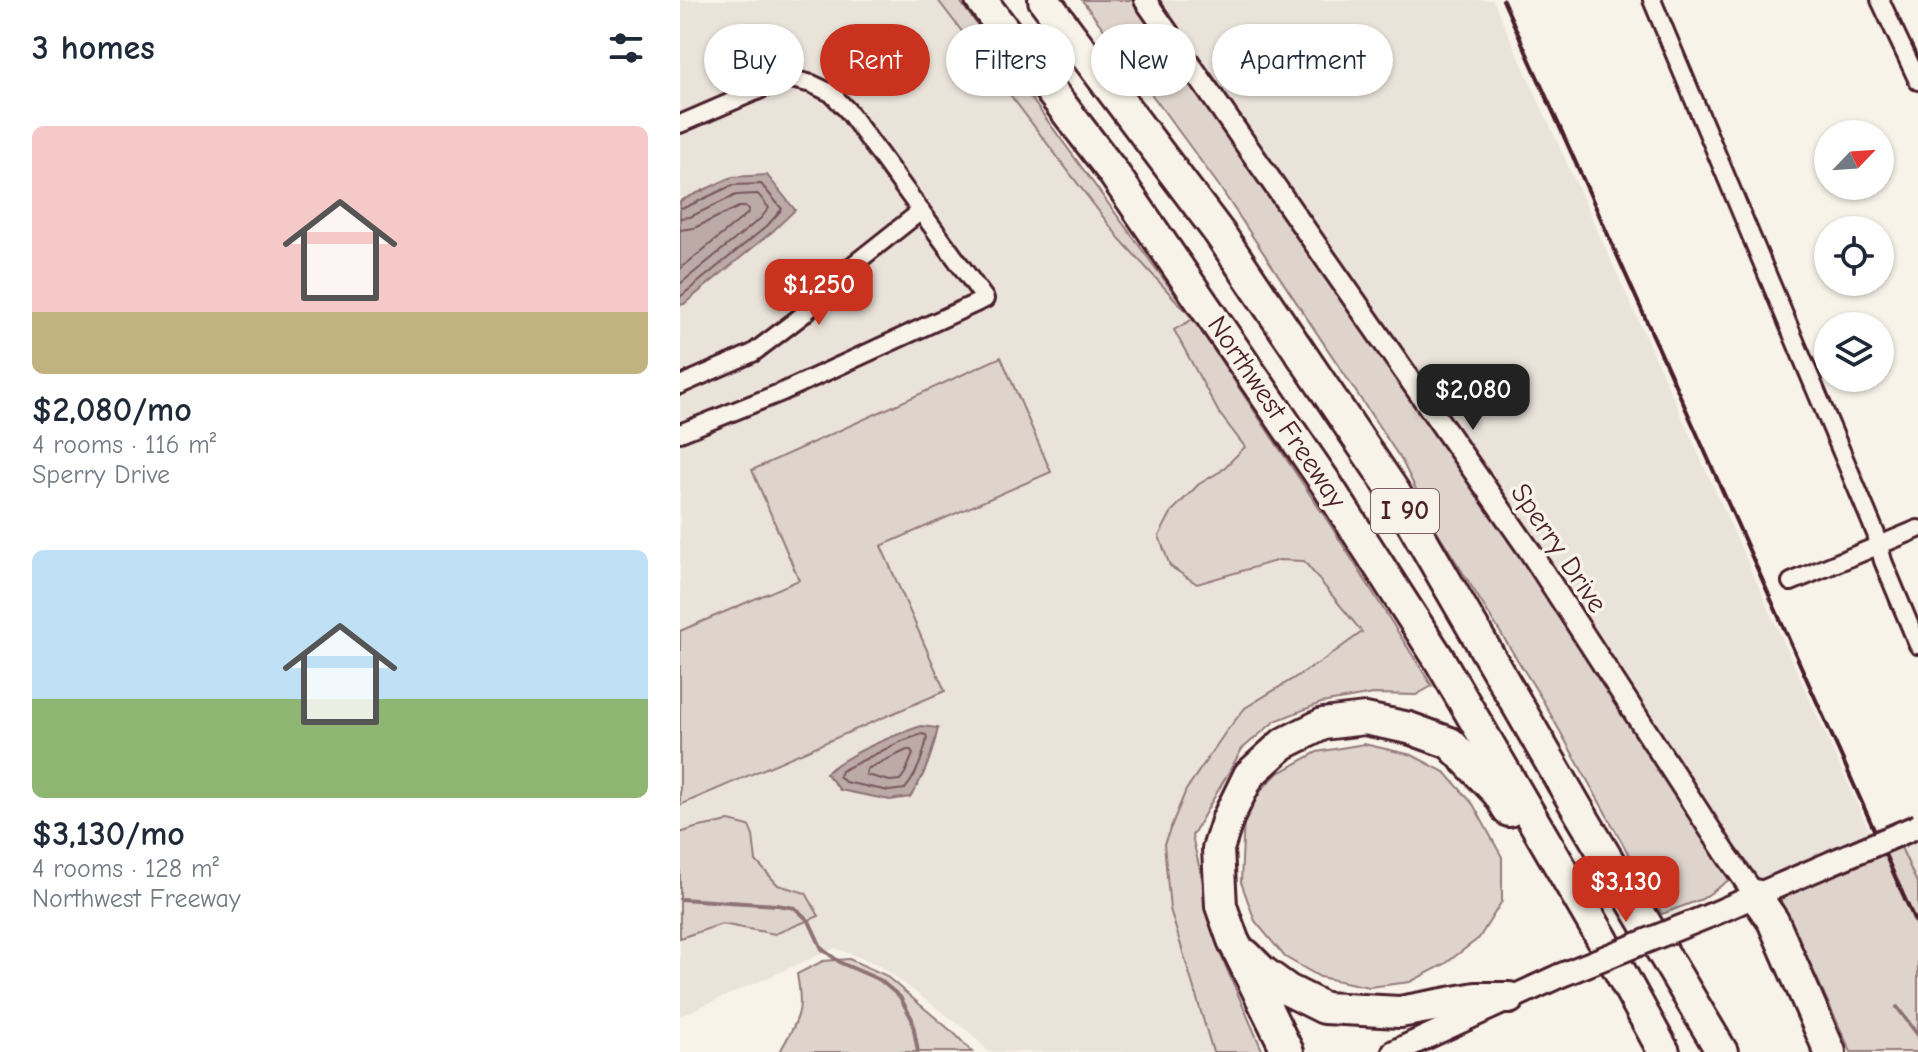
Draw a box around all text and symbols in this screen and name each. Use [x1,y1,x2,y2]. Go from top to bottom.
chip: Buy [704,24,804,96]
chip: Rent [820,24,930,96]
chip: Filters [946,24,1075,96]
chip: New [1091,24,1196,96]
chip: Apartment [1212,24,1393,96]
icon: filters [604,26,648,70]
text: 3 homes [32,28,155,68]
north arrow [1814,120,1894,200]
map controls [1814,120,1894,392]
icon: home [268,178,412,322]
button: locate [1814,216,1894,296]
pin: $1,250 [754,259,884,327]
text: $1,250 [783,270,855,300]
street label: Northwest Freeway [1201,310,1353,514]
button: layers [1814,312,1894,392]
pin: $2,080 [1408,364,1538,432]
text: $2,080 [1435,375,1511,405]
text: $2,080/mo [32,390,192,430]
text: 4 rooms · 116 m² [32,430,216,460]
text: Sperry Drive [32,460,170,490]
street label: Sperry Drive [1504,477,1614,619]
road number: I 90 [1371,489,1439,533]
icon: home [268,602,412,746]
text: $3,130/mo [32,814,185,854]
text: 4 rooms · 128 m² [32,854,219,884]
pin: $3,130 [1561,856,1691,924]
text: $3,130 [1590,867,1662,897]
text: Northwest Freeway [32,884,241,914]

